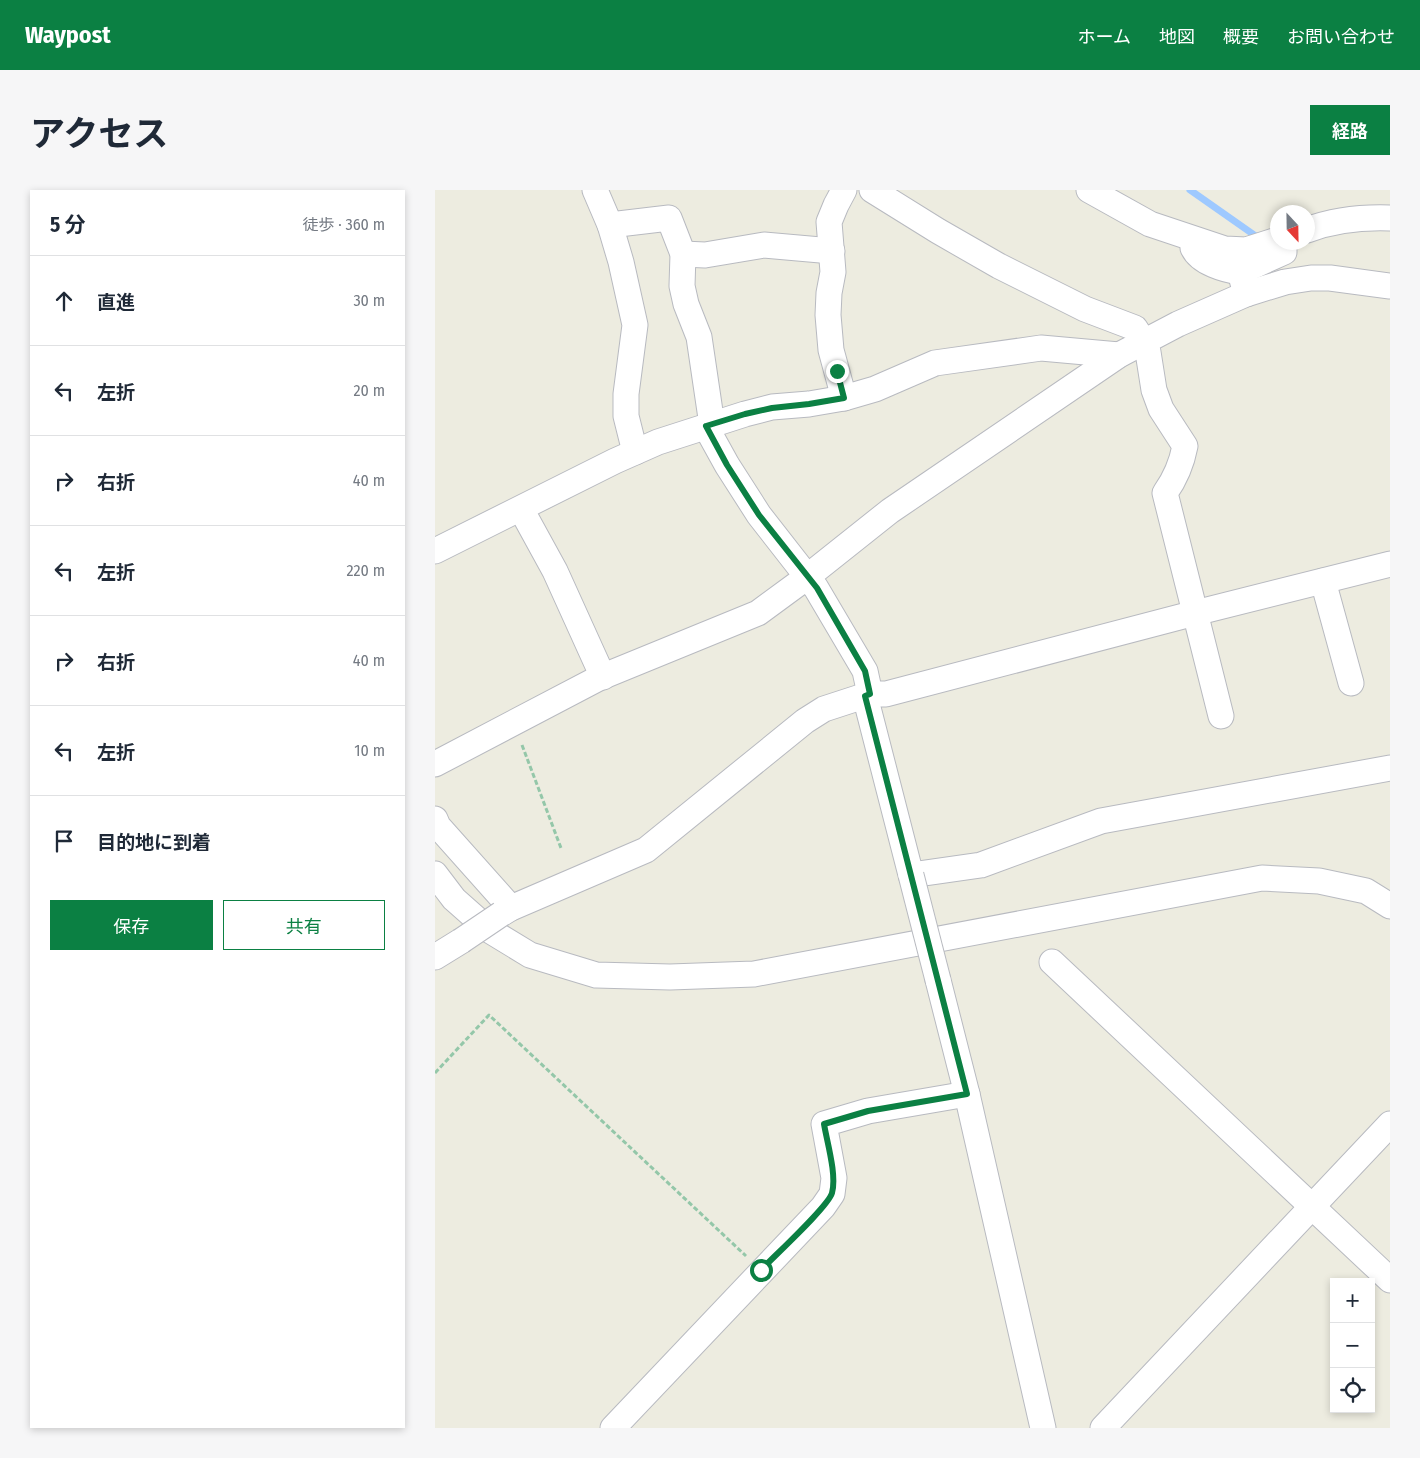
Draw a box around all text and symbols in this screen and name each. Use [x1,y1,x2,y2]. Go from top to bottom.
text: Waypost [25,21,111,49]
text: ホーム [1078,26,1131,48]
text: 地図 [1159,26,1195,48]
text: 概要 [1223,26,1259,48]
text: お問い合わせ [1287,26,1395,48]
button: 経路 [1310,105,1390,155]
text: アクセス [30,113,168,155]
north arrow [1270,205,1315,250]
text: 5 分 [50,212,86,238]
text: 徒歩 · 360 m [303,215,385,234]
icon: ahead [50,287,78,315]
text: 直進 [97,291,135,314]
text: 30 m [353,291,385,310]
route end [826,360,849,383]
icon: left [50,377,78,405]
text: 左折 [97,381,135,404]
text: 20 m [354,381,385,400]
icon: right [50,467,78,495]
text: 右折 [97,471,135,494]
text: 40 m [353,471,385,490]
icon: left [50,557,78,585]
text: 左折 [97,561,135,584]
text: 220 m [346,561,385,580]
icon: right [50,647,78,675]
text: 右折 [97,651,135,674]
text: 40 m [353,651,385,670]
icon: left [50,737,78,765]
text: 左折 [97,741,135,764]
text: 10 m [354,741,385,760]
icon: arrive [50,827,78,855]
text: 目的地に到着 [97,831,211,854]
button: 保存 [50,900,213,950]
button: 共有 [223,900,385,950]
route start [750,1259,773,1282]
map controls [1330,1278,1375,1413]
button: + [1330,1278,1375,1323]
button: − [1330,1323,1375,1368]
button: locate [1330,1368,1375,1413]

